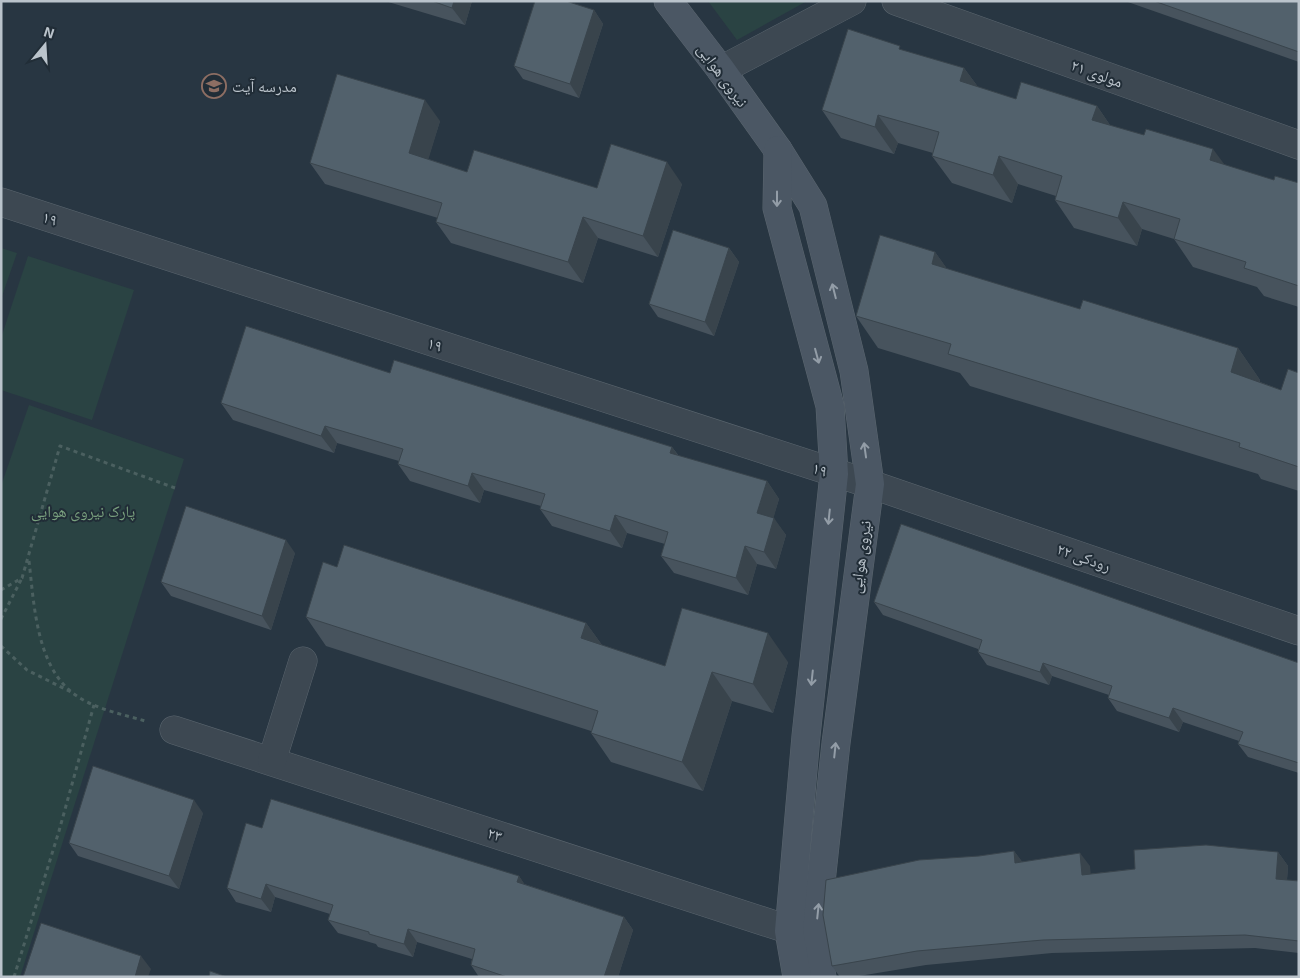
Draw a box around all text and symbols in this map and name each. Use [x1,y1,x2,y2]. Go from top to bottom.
north arrow [20,20,70,70]
text: N [42,23,57,42]
street label: نیروی هوایی [693,39,753,111]
street label: مولوی ۲۱ [1068,54,1126,92]
school or university icon: مدرسه آیت [201,73,227,99]
place label: مدرسه آیت [232,76,297,96]
one-way arrow [772,190,782,207]
street label: ۱۹ [40,206,60,229]
one-way arrow [829,283,838,299]
street label: ۱۹ [425,332,445,355]
one-way arrow [813,348,822,364]
one-way arrow [860,442,870,458]
street label: ۱۹ [810,457,830,480]
park label: پارک نیروی هوایی [31,501,135,522]
one-way arrow [825,508,834,524]
street label: نیروی هوایی [845,519,876,595]
street label: رودکی ۲۲ [1054,538,1114,576]
one-way arrow [807,670,817,686]
one-way arrow [830,742,840,758]
street label: ۲۳ [485,822,505,845]
one-way arrow [813,904,823,920]

